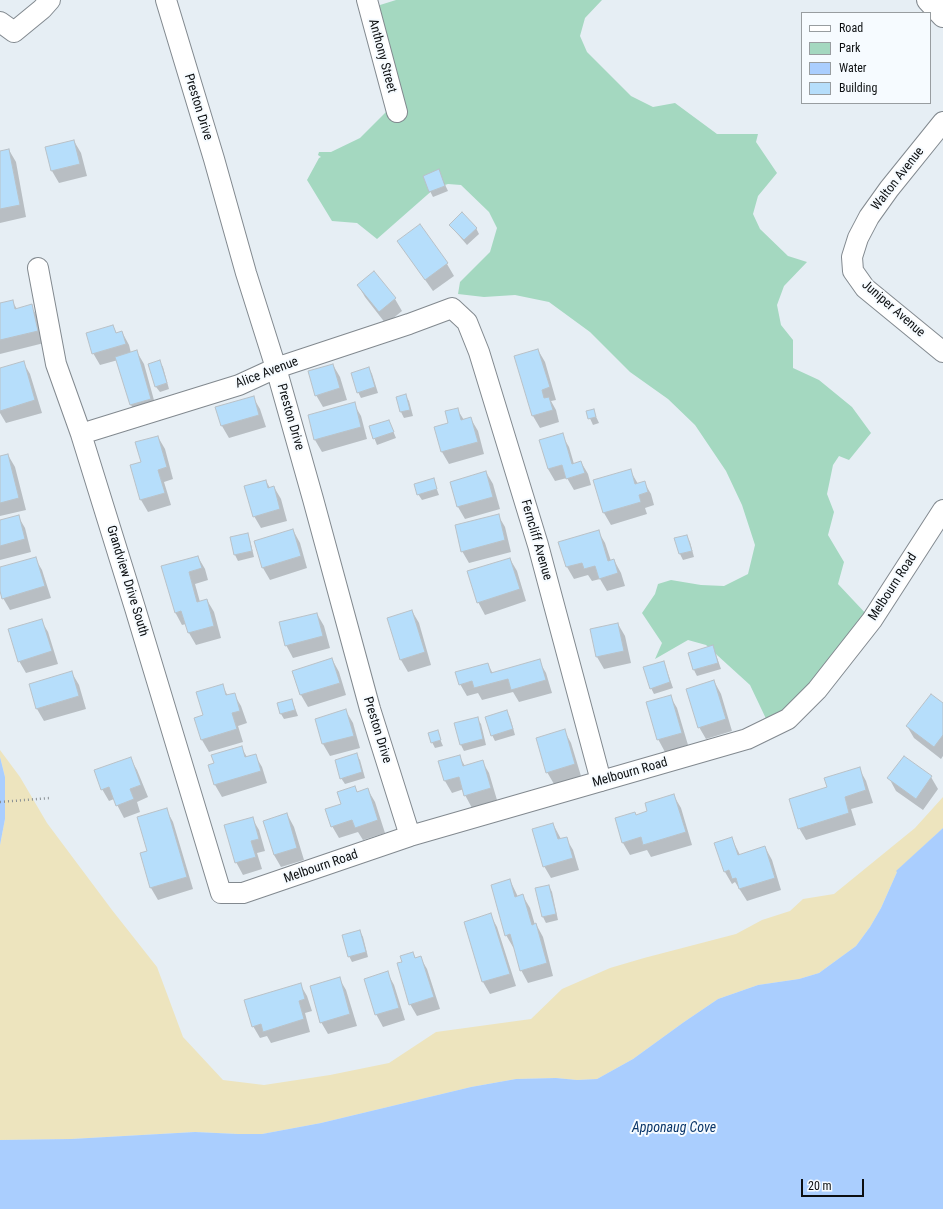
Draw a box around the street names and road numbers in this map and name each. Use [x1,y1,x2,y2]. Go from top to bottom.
street label: Anthony Street [365,17,399,95]
street label: Preston Drive [181,72,215,142]
street label: Walton Avenue [869,144,927,214]
street label: Juniper Avenue [858,277,928,341]
street label: Alice Avenue [233,354,301,392]
street label: Preston Drive [273,382,307,452]
street label: Ferncliff Avenue [517,498,555,582]
street label: Grandview Drive South [103,524,151,638]
street label: Melbourn Road [865,550,921,624]
street label: Preston Drive [360,695,394,765]
street label: Melbourn Road [591,755,669,791]
street label: Melbourn Road [282,847,360,887]

